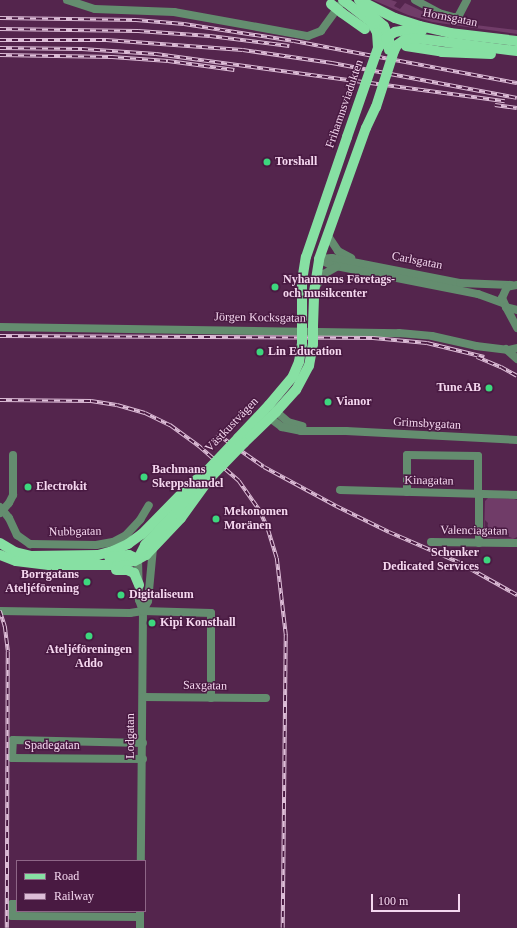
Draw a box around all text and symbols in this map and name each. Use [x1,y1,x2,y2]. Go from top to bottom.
street label: Hornsgatan [421,6,479,30]
street label: Frihamnsviadukten [323,58,367,150]
place label: Torshall [275,155,317,169]
marker: Torshall [262,157,272,167]
street label: Carlsgatan [390,249,444,273]
place label: Nyhamnens Företags- och musikcenter [283,273,395,301]
marker: Nyhamnens Företags- och musikcenter [270,282,280,292]
street label: Jörgen Kocksgatan [214,310,306,326]
place label: Lin Education [268,345,342,359]
marker: Lin Education [255,347,265,357]
place label: Tune AB [436,381,481,395]
marker: Tune AB [484,383,494,393]
street label: Västkustvägen [202,395,262,455]
place label: Vianor [336,395,372,409]
marker: Vianor [323,397,333,407]
street label: Grimsbygatan [393,415,461,433]
place label: Bachmans Skeppshandel [152,463,223,491]
marker: Bachmans Skeppshandel [139,472,149,482]
street label: Kinagatan [404,473,454,489]
place label: Electrokit [36,480,87,494]
marker: Electrokit [23,482,33,492]
place label: Mekonomen Moränen [224,505,288,533]
marker: Mekonomen Moränen [211,514,221,524]
street label: Valenciagatan [440,523,508,539]
street label: Nubbgatan [49,524,101,540]
place label: Schenker Dedicated Services [383,546,479,574]
marker: Schenker Dedicated Services [482,555,492,565]
place label: Borrgatans Ateljéförening [5,568,79,596]
marker: Borrgatans Ateljéförening [82,577,92,587]
place label: Digitaliseum [129,588,194,602]
marker: Digitaliseum [116,590,126,600]
place label: Kipi Konsthall [160,616,236,630]
marker: Kipi Konsthall [147,618,157,628]
marker: Ateljéföreningen Addo [84,631,94,641]
place label: Ateljéföreningen Addo [46,643,132,671]
street label: Saxgatan [183,678,227,694]
street label: Lodgatan [124,713,138,759]
street label: Spadegatan [24,739,80,753]
legend [16,860,146,912]
text: Road [54,869,79,883]
scale bar [373,886,462,912]
text: Railway [54,889,94,903]
text: 100 m [378,894,408,908]

